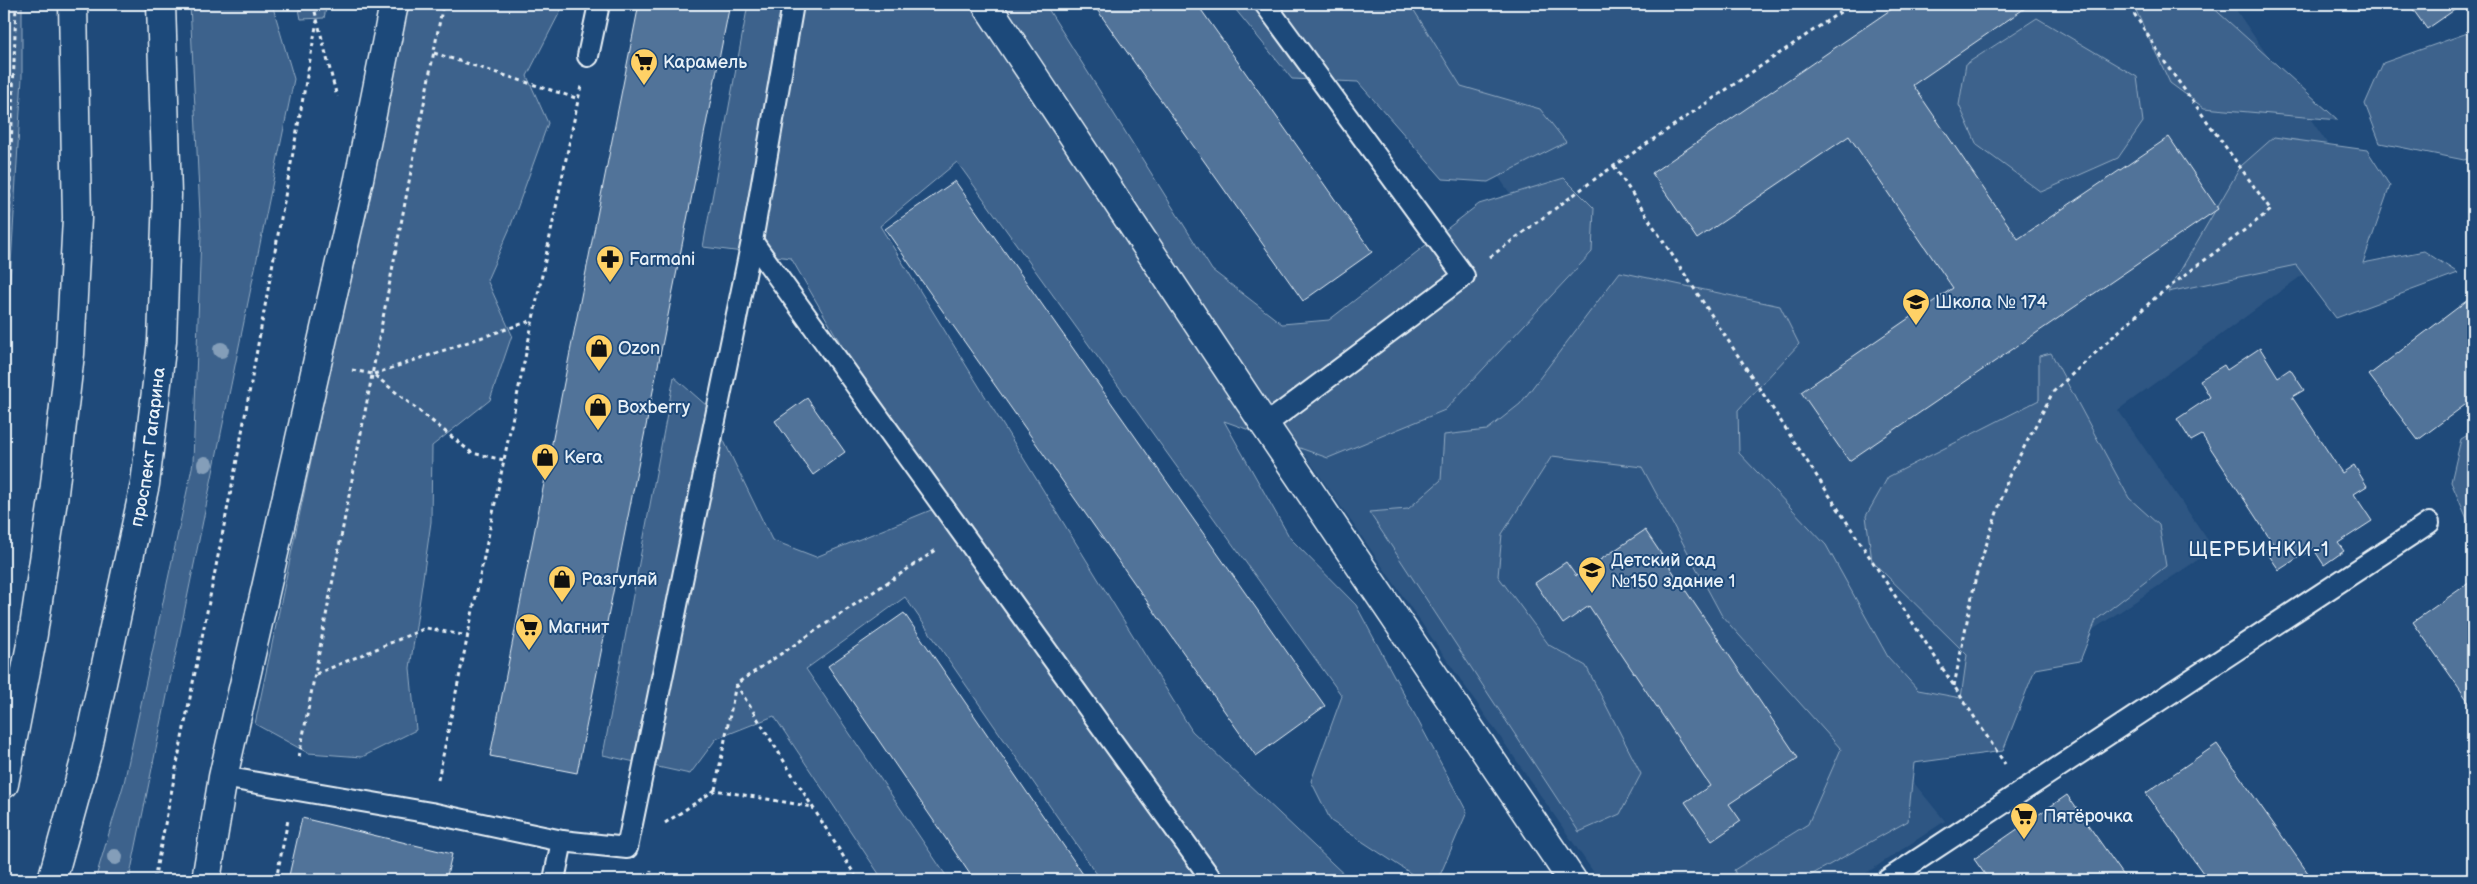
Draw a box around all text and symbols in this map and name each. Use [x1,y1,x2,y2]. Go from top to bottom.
supermarket icon: Карамель [629,47,659,86]
place label: Карамель [663,52,747,73]
pharmacy icon: Farmani [595,244,625,283]
place label: Farmani [629,249,695,270]
school or university icon: Школа № 174 [1901,287,1931,326]
place label: Школа № 174 [1935,292,2048,313]
shop icon: Ozon [584,333,614,372]
place label: Ozon [618,338,660,359]
street label: проспект Гагарина [126,366,169,529]
shop icon: Boxberry [583,392,613,431]
place label: Boxberry [617,397,691,418]
shop icon: Кега [530,442,560,481]
place label: Кега [564,447,603,468]
district label: ЩЕРБИНКИ-1 [2188,538,2330,562]
place label: Детский сад №150 здание 1 [1611,550,1735,592]
school or university icon: Детский сад №150 здание 1 [1577,555,1607,594]
shop icon: Разгуляй [547,564,577,603]
place label: Разгуляй [581,569,658,590]
supermarket icon: Магнит [514,612,544,651]
place label: Магнит [548,617,610,638]
supermarket icon: Пятёрочка [2009,801,2039,840]
place label: Пятёрочка [2043,806,2134,827]

